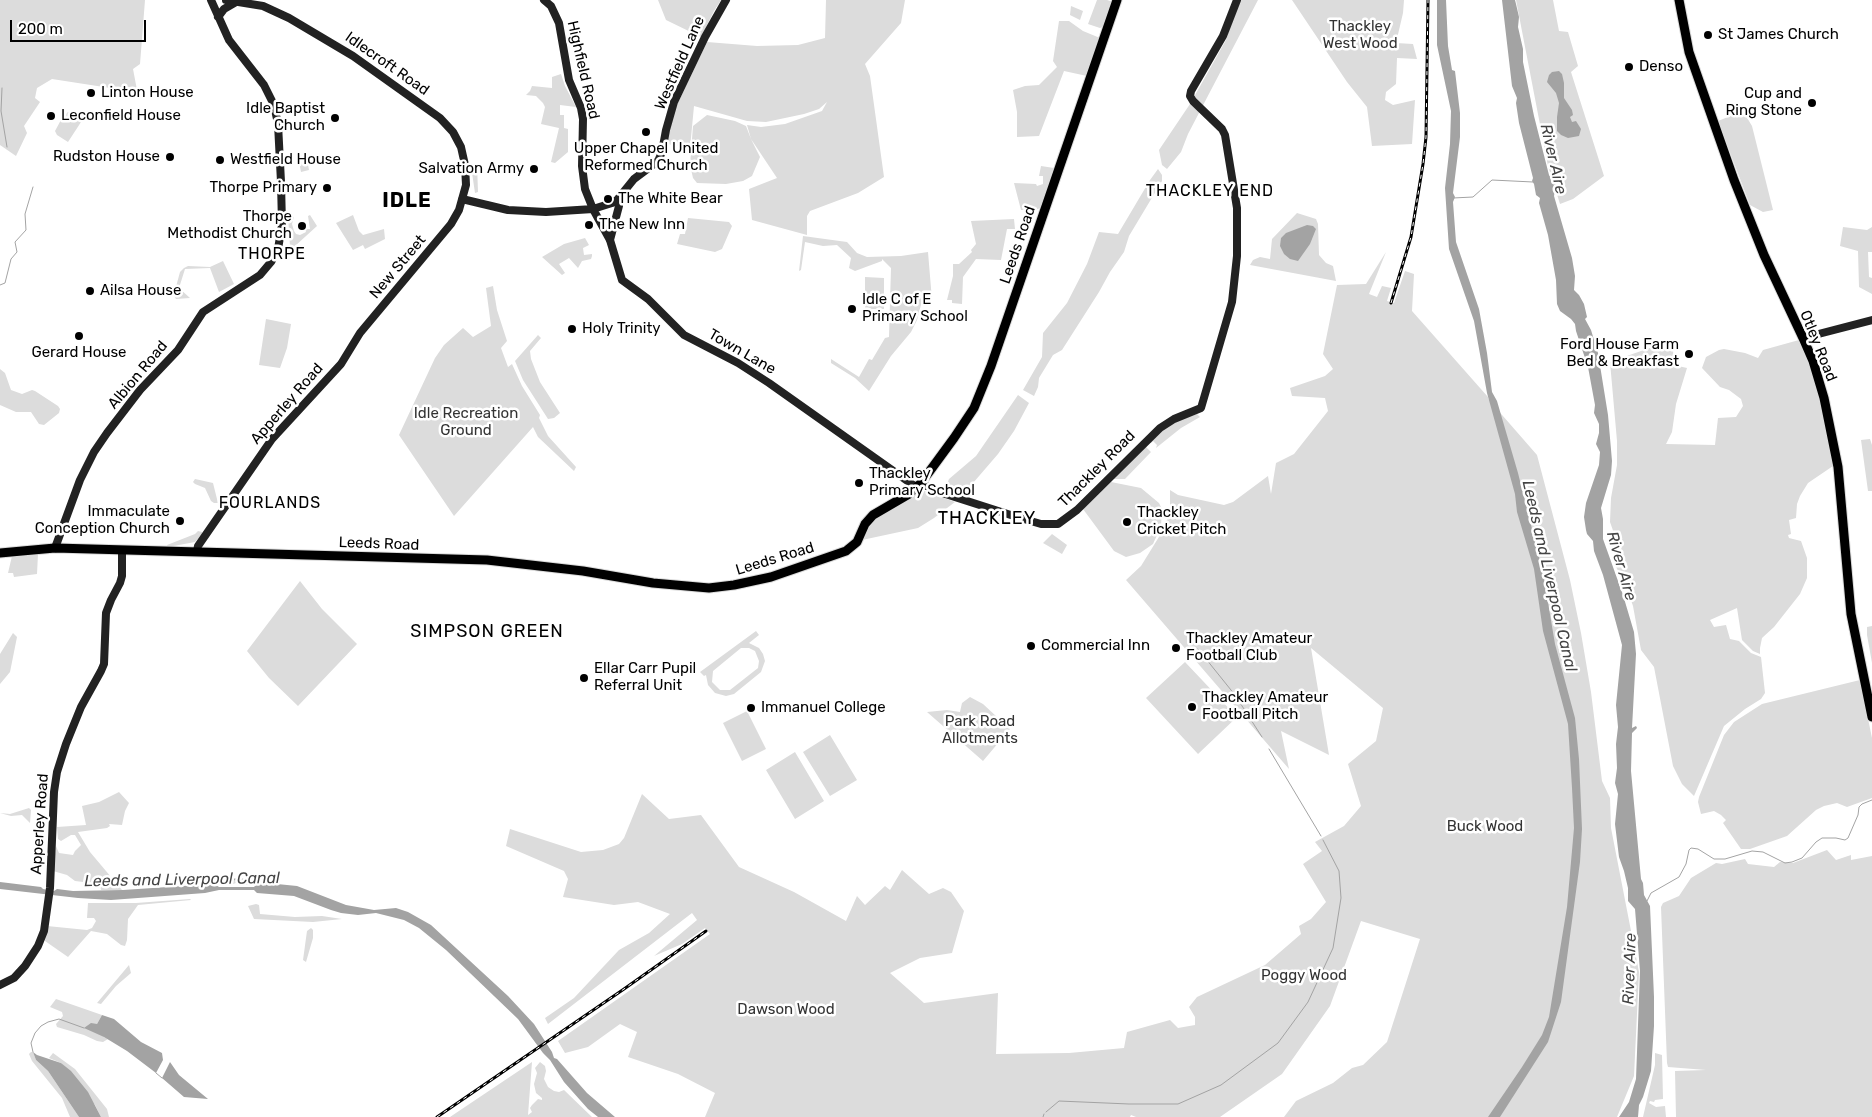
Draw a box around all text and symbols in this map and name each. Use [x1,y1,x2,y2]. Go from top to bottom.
scale bar [12,10,149,42]
street label: Westfield Lane [651,13,709,113]
park label: Thackley West Wood [1322,18,1398,53]
street label: Highfield Road [563,19,603,121]
text: 200 m [18,20,63,38]
place label: St James Church [1718,26,1839,44]
street label: Idlecroft Road [342,28,432,100]
marker: St James Church [1702,29,1714,41]
place label: Denso [1639,58,1683,76]
marker: Denso [1623,61,1635,73]
place label: Linton House [101,84,194,102]
place label: Cup and Ring Stone [1726,85,1802,120]
marker: Linton House [85,87,97,99]
marker: Cup and Ring Stone [1806,97,1818,109]
place label: Idle Baptist Church [246,100,325,135]
place label: Leconfield House [61,107,181,125]
marker: Leconfield House [45,110,57,122]
marker: Idle Baptist Church [329,112,341,124]
water label: River Aire [1536,122,1570,196]
marker: Upper Chapel United Reformed Church [640,126,652,138]
place label: Upper Chapel United Reformed Church [574,140,718,175]
place label: Rudston House [53,148,160,166]
marker: Rudston House [164,151,176,163]
place label: Westfield House [230,151,341,169]
marker: Westfield House [214,154,226,166]
place label: Salvation Army [419,160,524,178]
marker: Salvation Army [528,163,540,175]
place label: Thorpe Primary [210,179,317,197]
district label: THACKLEY END [1144,181,1276,201]
marker: Thorpe Primary [321,182,333,194]
district label: IDLE [382,189,432,213]
place label: The White Bear [618,190,723,208]
marker: The White Bear [602,193,614,205]
street label: Leeds Road [996,204,1040,286]
place label: Thorpe Methodist Church [167,208,292,243]
place label: The New Inn [599,216,685,234]
marker: The New Inn [583,219,595,231]
marker: Thorpe Methodist Church [296,220,308,232]
street label: New Street [366,231,430,303]
district label: THORPE [237,244,307,264]
place label: Ailsa House [100,282,181,300]
marker: Ailsa House [84,285,96,297]
place label: Idle C of E Primary School [862,291,968,326]
marker: Idle C of E Primary School [846,303,858,315]
street label: Otley Road [1796,308,1840,384]
place label: Holy Trinity [582,320,661,338]
marker: Holy Trinity [566,323,578,335]
street label: Town Lane [705,326,779,378]
marker: Gerard House [73,330,85,342]
place label: Ford House Farm Bed & Breakfast [1560,336,1679,371]
street label: Albion Road [104,337,172,413]
place label: Gerard House [31,344,127,362]
marker: Ford House Farm Bed & Breakfast [1683,348,1695,360]
street label: Apperley Road [247,360,327,448]
park label: Idle Recreation Ground [414,405,518,440]
street label: Thackley Road [1055,427,1139,511]
place label: Thackley Primary School [869,465,975,500]
marker: Thackley Primary School [853,477,865,489]
water label: Leeds and Liverpool Canal [1518,478,1580,674]
district label: FOURLANDS [218,493,322,513]
place label: Immaculate Conception Church [35,503,170,538]
place label: Thackley Cricket Pitch [1137,504,1226,539]
district label: THACKLEY [937,508,1037,530]
marker: Immaculate Conception Church [174,515,186,527]
marker: Thackley Cricket Pitch [1121,516,1133,528]
water label: River Aire [1602,529,1640,603]
street label: Leeds Road [338,534,420,554]
street label: Leeds Road [734,539,816,579]
district label: SIMPSON GREEN [409,621,565,643]
place label: Thackley Amateur Football Club [1186,630,1312,665]
place label: Commercial Inn [1041,637,1150,655]
marker: Commercial Inn [1025,640,1037,652]
marker: Thackley Amateur Football Club [1170,642,1182,654]
place label: Ellar Carr Pupil Referral Unit [594,660,696,695]
marker: Ellar Carr Pupil Referral Unit [578,672,590,684]
place label: Thackley Amateur Football Pitch [1202,689,1328,724]
place label: Immanuel College [761,699,886,717]
marker: Thackley Amateur Football Pitch [1186,701,1198,713]
marker: Immanuel College [745,702,757,714]
park label: Park Road Allotments [942,713,1018,748]
street label: Apperley Road [27,773,53,875]
park label: Buck Wood [1447,818,1523,836]
water label: Leeds and Liverpool Canal [84,869,280,891]
water label: River Aire [1619,933,1641,1005]
park label: Poggy Wood [1261,967,1347,985]
park label: Dawson Wood [737,1001,835,1019]

